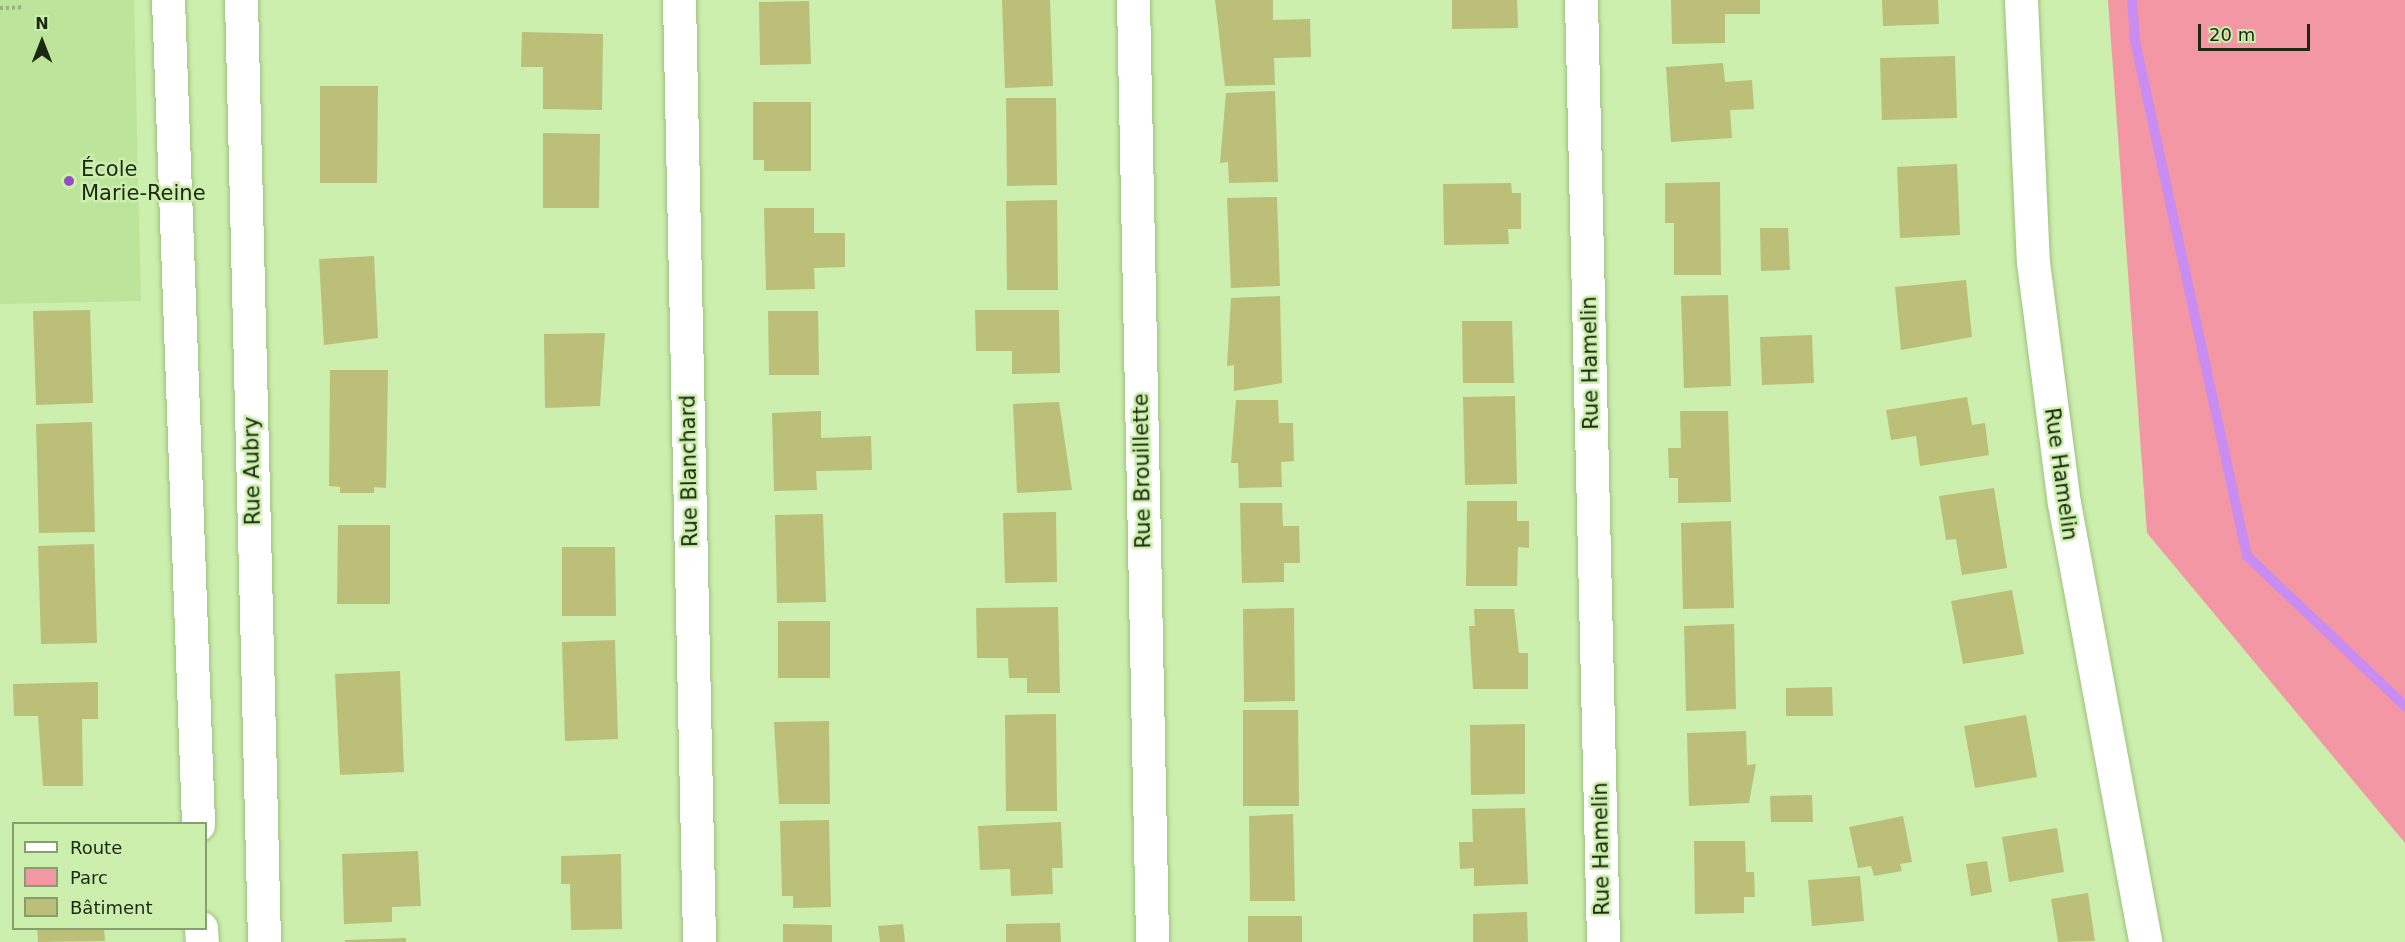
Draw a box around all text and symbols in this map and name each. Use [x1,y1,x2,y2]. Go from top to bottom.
north arrow [12,12,72,72]
scale bar [2201,12,2314,50]
text: N [35,14,49,33]
text: 20 m [2209,24,2255,45]
place label: École Marie-Reine [81,156,206,206]
marker: École Marie-Reine [62,174,76,188]
street label: Rue Hamelin [1576,296,1604,430]
street label: Rue Brouillette [1128,393,1156,549]
street label: Rue Blanchard [675,395,703,547]
street label: Rue Hamelin [2039,406,2083,542]
street label: Rue Aubry [238,416,266,526]
street label: Rue Hamelin [1587,782,1615,916]
legend [12,822,207,930]
text: Route [70,837,122,858]
text: Parc [70,867,108,888]
text: Bâtiment [70,897,153,918]

